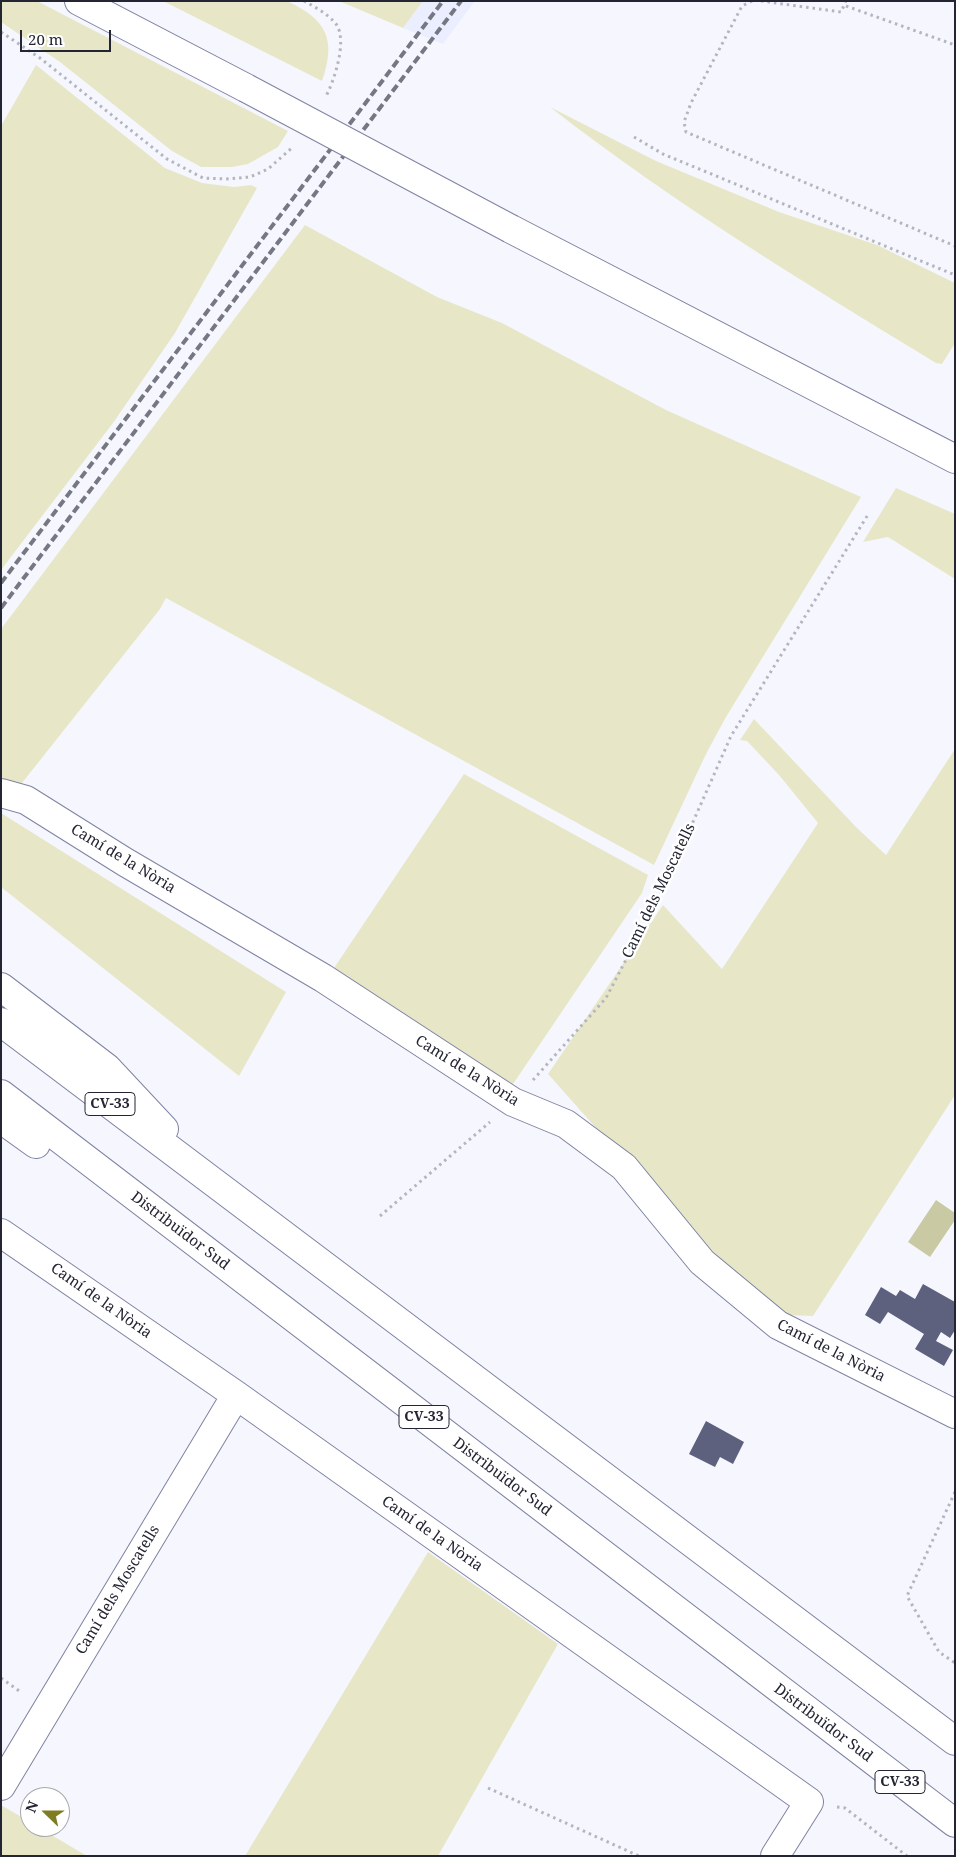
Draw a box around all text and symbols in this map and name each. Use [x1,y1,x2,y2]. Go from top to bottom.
scale bar [22,20,114,52]
text: 20 m [28,29,63,49]
street label: Camí de la Nòria [67,821,179,897]
street label: Camí dels Moscatells [619,821,699,961]
street label: Camí de la Nòria [412,1032,522,1110]
road number: CV-33 [85,1092,135,1116]
street label: Distribuïdor Sud [127,1188,233,1274]
street label: Camí de la Nòria [47,1259,155,1343]
street label: Camí de la Nòria [774,1316,888,1386]
road number: CV-33 [399,1405,449,1428]
street label: Distribuïdor Sud [449,1434,555,1520]
street label: Camí de la Nòria [378,1492,486,1576]
street label: Camí dels Moscatells [72,1522,164,1658]
street label: Distribuïdor Sud [770,1680,876,1766]
road number: CV-33 [875,1770,925,1794]
north arrow [20,1787,70,1837]
text: N [21,1798,42,1815]

